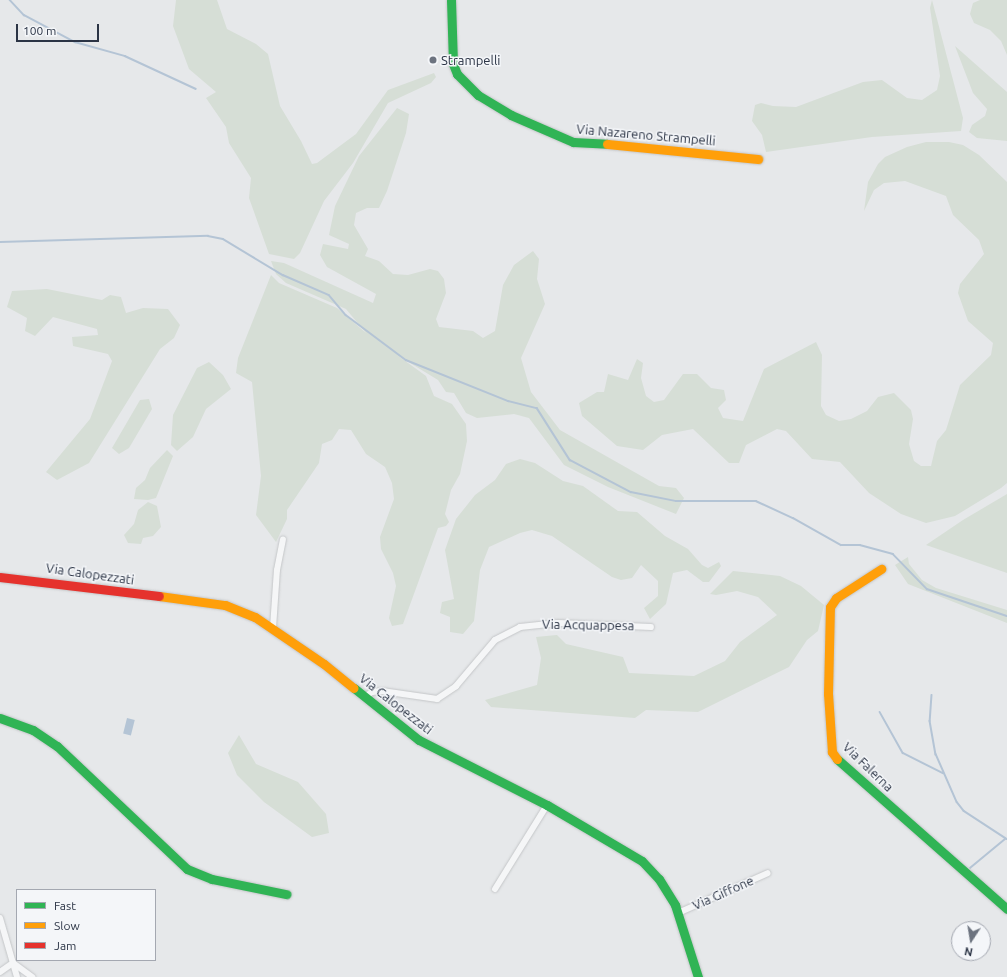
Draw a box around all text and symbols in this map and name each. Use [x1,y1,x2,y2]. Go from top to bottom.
scale bar [18,16,101,42]
text: 100 m [23,24,56,37]
place label: Strampelli [441,52,500,68]
marker: Strampelli [428,55,438,65]
street label: Via Nazareno Strampelli [576,121,716,149]
street label: Via Calopezzati [45,560,135,588]
street label: Via Acquappesa [542,616,634,634]
street label: Via Calopezzati [356,671,436,737]
street label: Via Falerna [840,739,896,795]
street label: Via Giffone [690,873,756,913]
legend [16,889,156,961]
text: Fast [54,899,76,912]
text: Slow [54,919,80,932]
north arrow [951,921,991,961]
text: Jam [54,939,76,952]
text: N [963,945,974,958]

